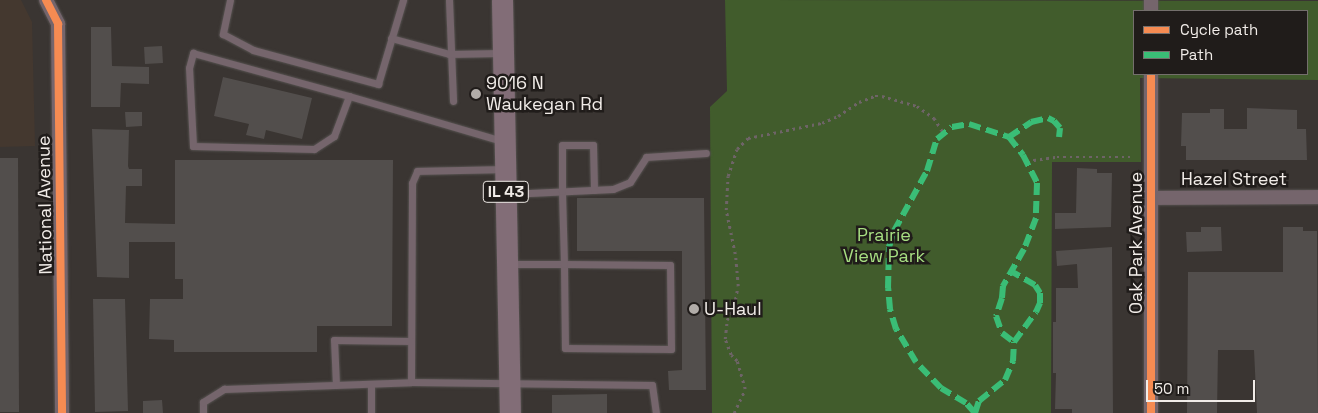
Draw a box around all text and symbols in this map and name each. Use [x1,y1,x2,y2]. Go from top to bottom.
legend [1133,10,1308,75]
text: Cycle path [1180,20,1258,39]
text: Path [1180,45,1213,64]
place label: 9016 N Waukegan Rd [486,73,603,116]
marker: 9016 N Waukegan Rd [470,88,482,100]
street label: National Avenue [33,135,57,275]
street label: Hazel Street [1181,168,1287,190]
street label: Oak Park Avenue [1125,172,1147,314]
road number: IL 43 [482,178,530,206]
park label: Prairie View Park [843,225,925,268]
place label: U-Haul [704,298,762,320]
marker: U-Haul [688,303,700,315]
scale bar [1148,370,1257,402]
text: 50 m [1154,379,1189,398]

